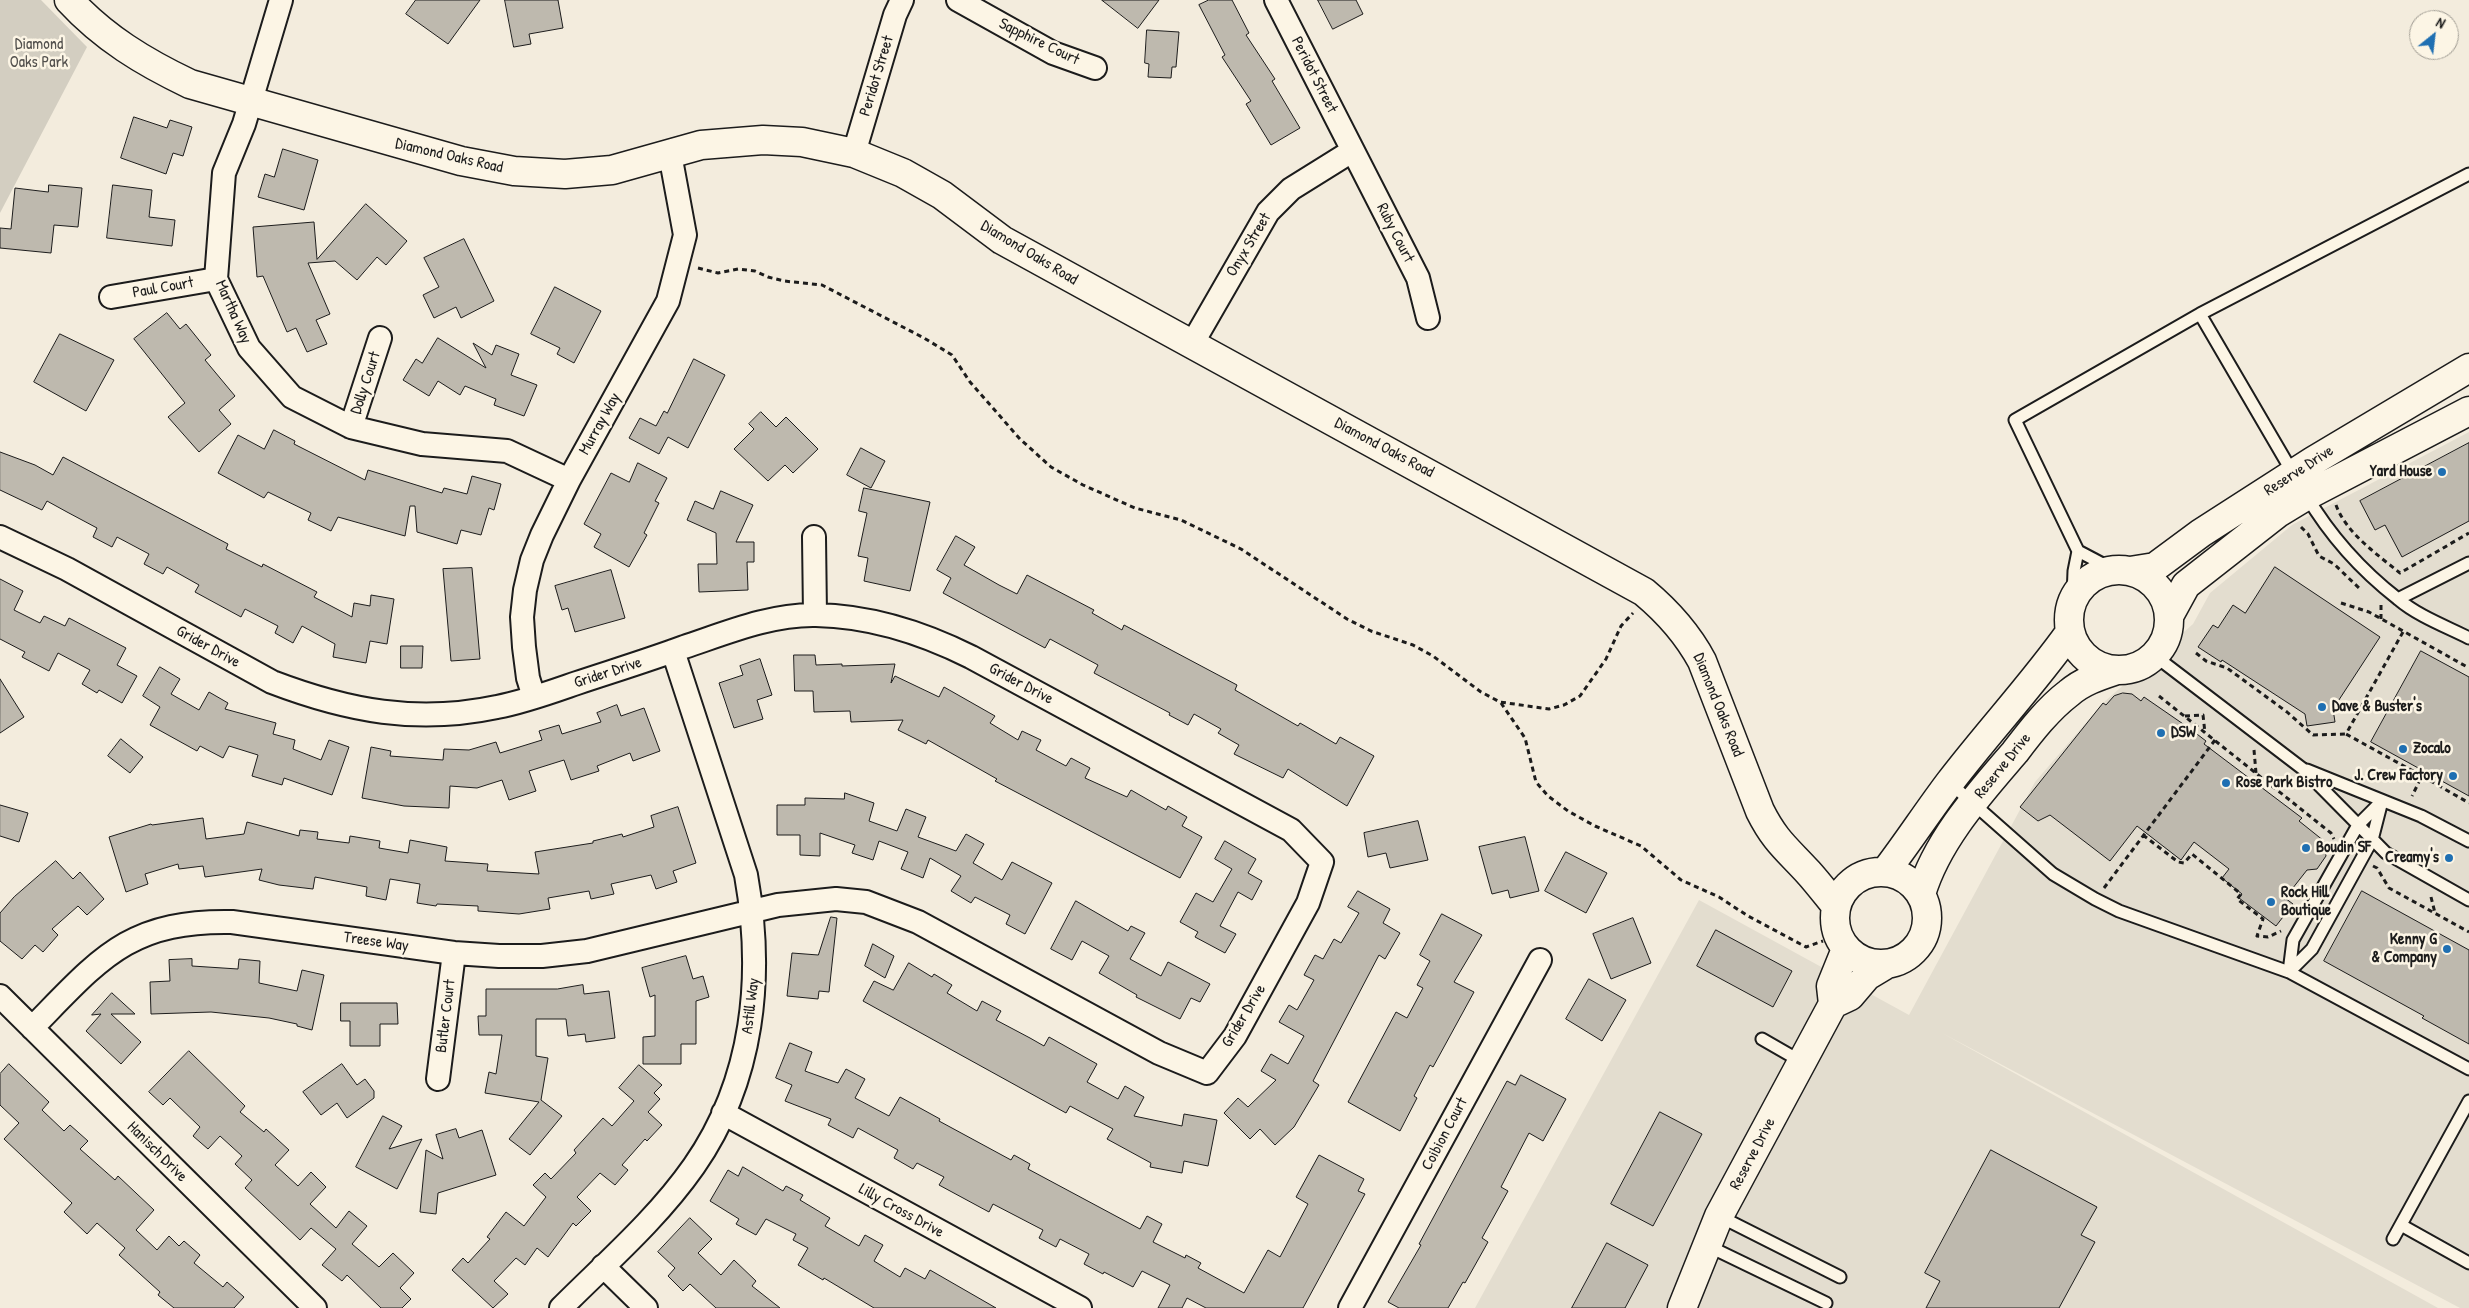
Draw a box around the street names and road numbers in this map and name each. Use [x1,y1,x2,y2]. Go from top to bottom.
street label: Sapphire Court [996,14,1082,70]
street label: Peridot Street [856,34,898,118]
street label: Peridot Street [1287,34,1341,116]
street label: Diamond Oaks Road [393,134,505,178]
street label: Ruby Court [1372,200,1418,266]
street label: Onyx Street [1222,210,1276,280]
street label: Diamond Oaks Road [977,216,1081,290]
street label: Paul Court [131,273,195,303]
street label: Martha Way [211,277,255,347]
street label: Dolly Court [347,349,385,417]
street label: Murray Way [575,390,625,458]
street label: Diamond Oaks Road [1331,414,1437,482]
street label: Reserve Drive [2261,441,2337,501]
street label: Grider Drive [173,622,243,672]
street label: Diamond Oaks Road [1689,650,1747,760]
street label: Grider Drive [572,653,644,693]
street label: Grider Drive [986,659,1056,709]
street label: Reserve Drive [1971,729,2035,803]
street label: Treese Way [342,928,410,956]
street label: Astill Way [738,977,764,1035]
street label: Butler Court [432,978,460,1054]
street label: Grider Drive [1218,981,1270,1051]
street label: Coibion Court [1418,1094,1472,1174]
street label: Reserve Drive [1726,1115,1780,1193]
street label: Hanisch Drive [123,1118,191,1186]
street label: Lilly Cross Drive [855,1180,947,1242]

